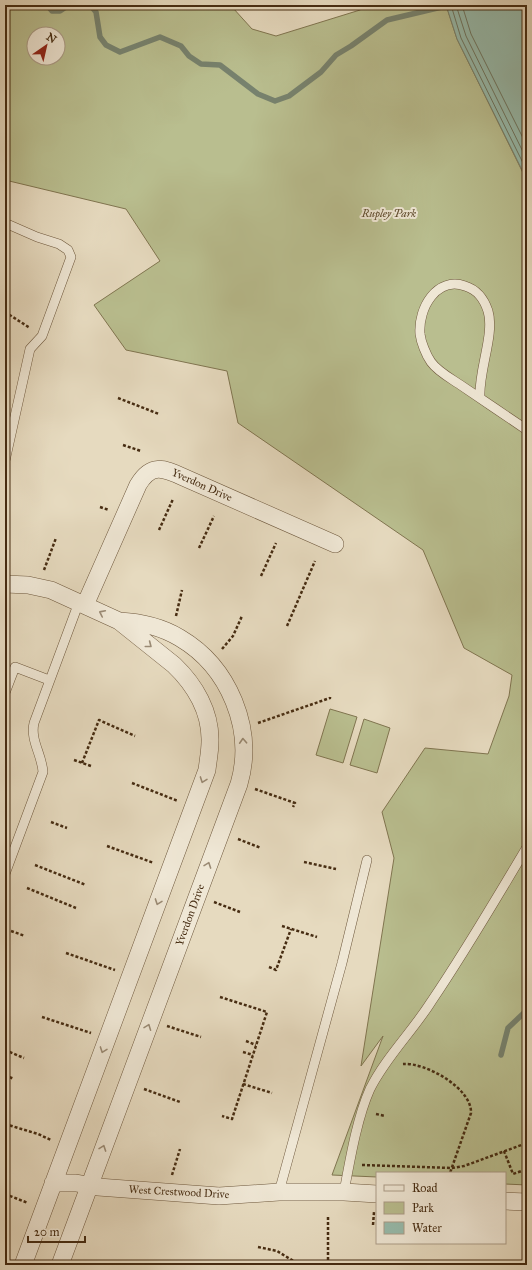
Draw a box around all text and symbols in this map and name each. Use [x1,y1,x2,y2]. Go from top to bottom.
north arrow [26,26,66,66]
text: N [44,30,59,46]
park label: Rupley Park [361,207,416,221]
street label: Yverdon Drive [170,466,235,504]
one-way arrow [99,610,106,618]
one-way arrow [145,641,152,648]
one-way arrow [239,738,247,744]
one-way arrow [200,776,208,783]
one-way arrow [204,862,212,869]
street label: Yverdon Drive [173,882,207,948]
one-way arrow [154,898,162,905]
one-way arrow [144,1023,152,1030]
one-way arrow [99,1046,107,1053]
one-way arrow [98,1145,107,1152]
legend [376,1172,506,1244]
text: Road [412,1181,438,1195]
street label: West Crestwood Drive [128,1183,230,1201]
text: Park [412,1201,434,1215]
scale bar [28,1218,85,1244]
text: Water [412,1221,442,1235]
text: 20 m [34,1225,60,1239]

